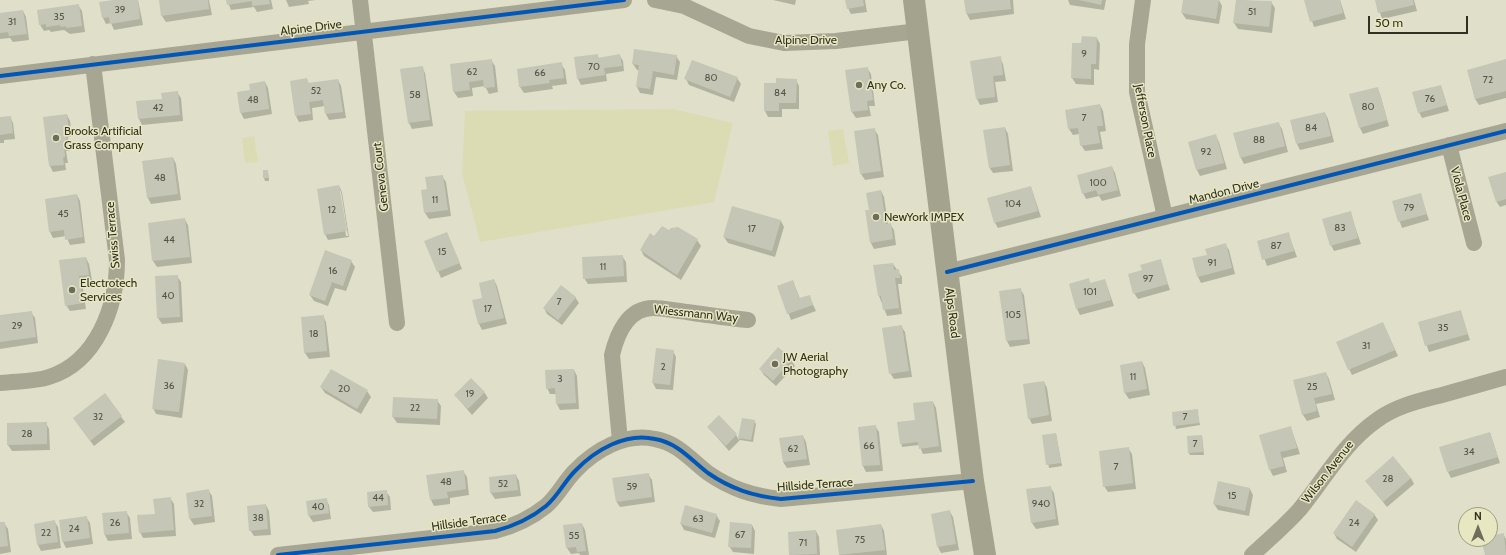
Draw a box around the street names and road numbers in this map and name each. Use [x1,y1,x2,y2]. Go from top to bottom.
street label: Alpine Drive [279,17,343,39]
street label: Alpine Drive [775,33,837,47]
street label: Jefferson Place [1131,83,1159,159]
street label: Geneva Court [370,142,392,212]
street label: Viola Place [1447,165,1475,223]
street label: Mandon Drive [1187,176,1261,208]
street label: Swiss Terrace [103,201,123,269]
street label: Alps Road [942,287,962,339]
street label: Wiessmann Way [653,302,739,326]
street label: Wilson Avenue [1299,438,1357,506]
street label: Hillside Terrace [777,475,853,495]
street label: Hillside Terrace [430,510,508,534]

